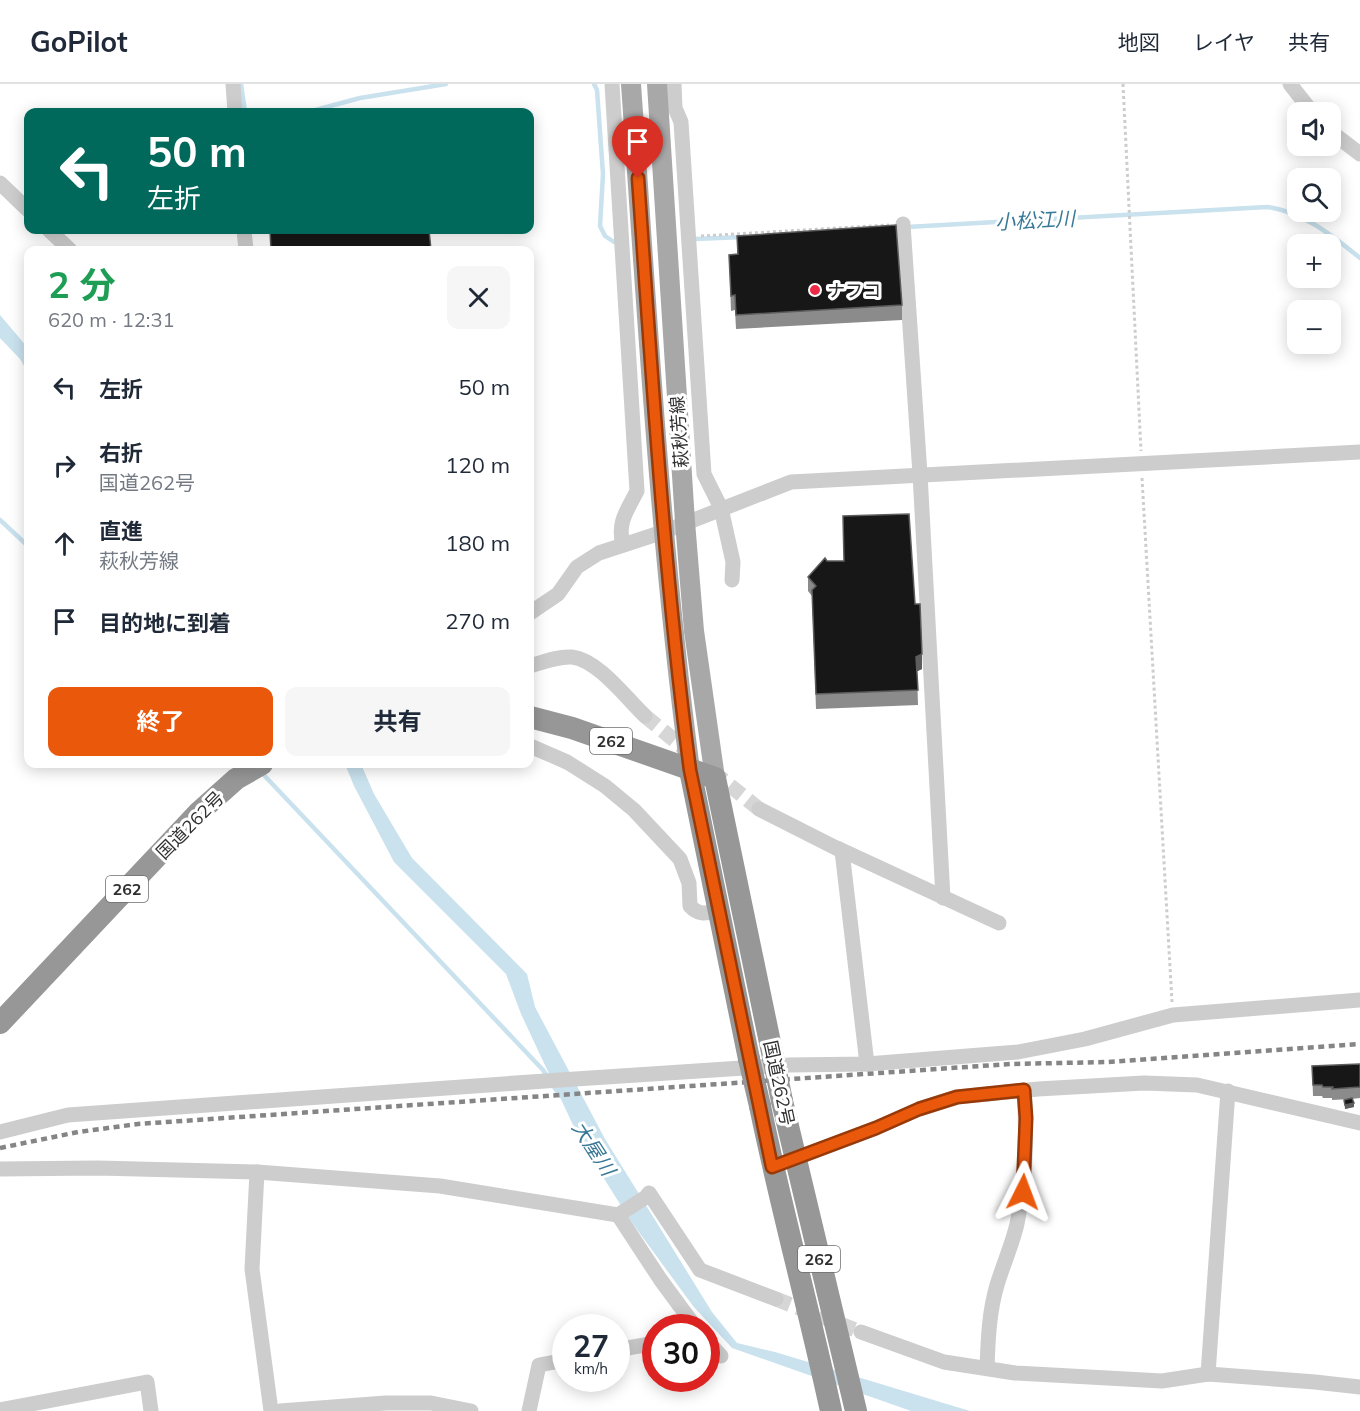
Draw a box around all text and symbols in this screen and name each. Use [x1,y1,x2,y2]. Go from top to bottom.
text: GoPilot [30,24,128,59]
text: 地図 [1118,29,1160,55]
text: レイヤ [1193,29,1255,55]
text: 共有 [1288,29,1330,55]
map controls [1287,102,1341,354]
button: sound [1287,102,1341,156]
pin [612,116,663,178]
text: 50 m [147,125,247,178]
icon: arrive [621,125,654,158]
icon: left [48,132,126,210]
button: search [1287,168,1341,222]
text: 左折 [147,181,201,215]
water label: 小松江川 [994,205,1078,235]
button: + [1287,234,1341,288]
text: 2 分 [48,262,115,307]
button: close [447,266,510,329]
place label: ナフコ [827,279,881,302]
marker: ナフコ [808,283,822,297]
button: − [1287,300,1341,354]
text: 620 m · 12:31 [48,307,174,332]
icon: left [48,371,81,404]
text: 50 m [459,373,510,401]
text: 左折 [99,375,143,403]
street label: 萩秋芳線 [665,395,693,469]
text: 右折 [99,439,143,467]
icon: right [48,449,81,482]
text: 120 m [445,451,510,479]
text: 国道262号 [99,470,195,495]
text: 直進 [99,517,143,545]
icon: ahead [48,527,81,560]
text: 180 m [445,529,510,557]
text: 萩秋芳線 [99,548,179,573]
icon: arrive [48,605,81,638]
text: 270 m [445,607,510,635]
text: 目的地に到着 [99,609,231,637]
button: 終了 [48,687,273,756]
button: 共有 [285,687,510,756]
road number: 262 [590,728,632,754]
street label: 国道262号 [151,786,229,864]
road number: 262 [106,876,148,902]
street label: 国道262号 [759,1038,799,1128]
water label: 大屋川 [567,1116,622,1182]
position arrow [991,1160,1055,1224]
road number: 262 [798,1246,840,1272]
speed limit sign: 30 [642,1314,720,1392]
text: 27 [573,1327,609,1365]
text: km/h [574,1359,608,1378]

